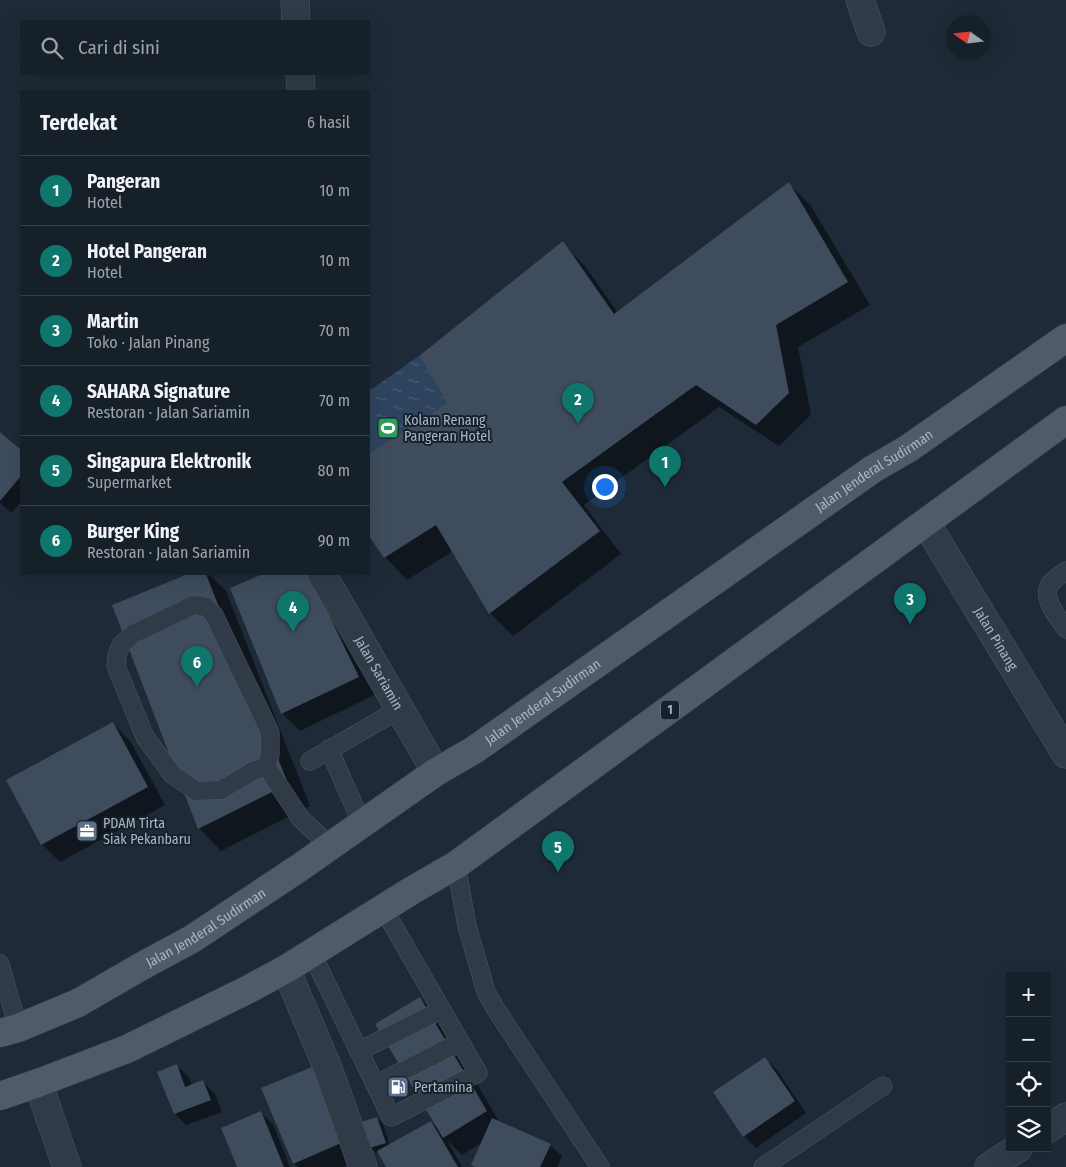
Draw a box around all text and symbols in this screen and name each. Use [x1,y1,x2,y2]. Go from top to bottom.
north arrow [946,15,991,60]
search box [20,20,370,75]
icon: search [38,34,66,62]
text: Cari di sini [78,36,160,59]
text: Terdekat [40,110,117,136]
text: 6 hasil [307,113,350,132]
text: Pangeran [87,170,160,193]
text: 1 [53,181,59,200]
text: 10 m [319,181,350,200]
text: Hotel [87,193,122,212]
text: Hotel Pangeran [87,240,207,263]
text: 2 [52,251,60,270]
text: 10 m [319,251,350,270]
text: Hotel [87,263,122,282]
text: Martin [87,310,139,333]
text: 3 [52,321,60,340]
text: 70 m [319,321,350,340]
text: Toko · Jalan Pinang [87,333,209,352]
text: SAHARA Signature [87,380,230,403]
pin: 2 [562,383,594,424]
text: 4 [52,391,60,410]
text: 70 m [319,391,350,410]
text: Restoran · Jalan Sariamin [87,403,250,422]
place label: Kolam Renang Pangeran Hotel [404,412,491,445]
sports icon: Kolam Renang Pangeran Hotel [376,416,400,440]
street label: Jalan Jenderal Sudirman [812,425,936,516]
pin: 1 [649,446,681,487]
text: Singapura Elektronik [87,450,251,473]
text: 5 [52,461,60,480]
text: 80 m [318,461,350,480]
text: Supermarket [87,473,171,492]
your location [592,474,618,500]
text: Burger King [87,520,179,543]
text: 6 [52,531,60,550]
text: 90 m [318,531,350,550]
text: Restoran · Jalan Sariamin [87,543,250,562]
pin: 3 [894,583,926,624]
pin: 4 [277,591,309,632]
street label: Jalan Pinang [970,604,1022,674]
street label: Jalan Sariamin [351,633,407,713]
pin: 6 [181,646,213,687]
street label: Jalan Jenderal Sudirman [481,655,604,748]
road number: 1 [661,700,679,720]
place label: PDAM Tirta Siak Pekanbaru [103,815,191,848]
office icon: PDAM Tirta Siak Pekanbaru [75,819,99,843]
pin: 5 [542,831,574,872]
street label: Jalan Jenderal Sudirman [143,884,269,971]
map controls [1006,972,1051,1152]
button: + [1006,972,1051,1017]
button: − [1006,1017,1051,1062]
button: locate [1006,1062,1051,1107]
fuel station icon: Pertamina [386,1075,410,1099]
place label: Pertamina [414,1079,473,1096]
button: layers [1006,1107,1051,1152]

